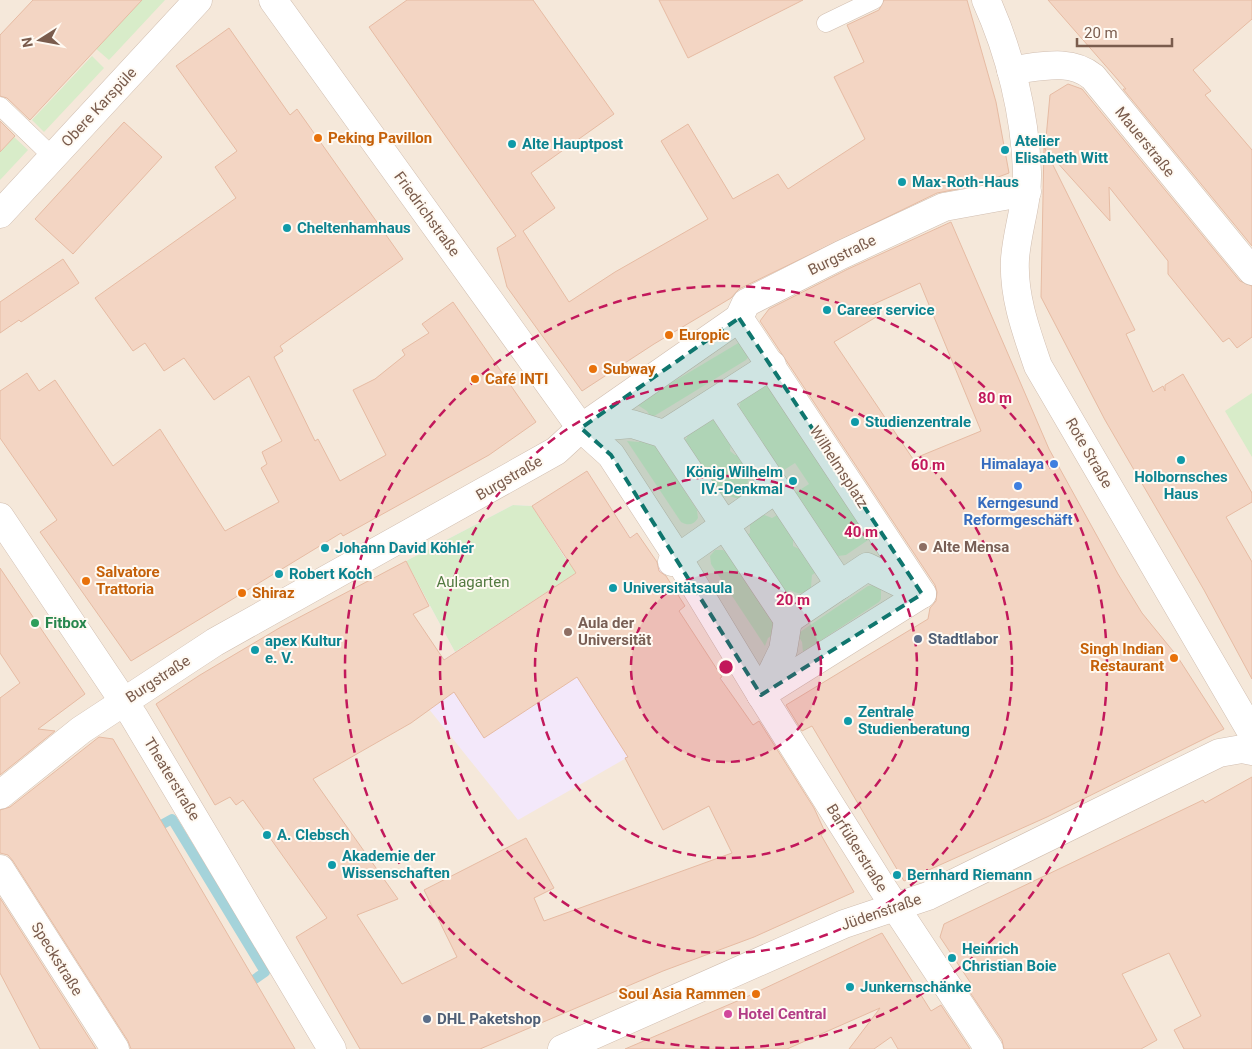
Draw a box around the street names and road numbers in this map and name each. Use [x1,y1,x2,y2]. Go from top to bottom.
street label: Obere Karspüle [58,64,140,150]
street label: Mauerstraße [1111,103,1179,181]
street label: Friedrichstraße [390,168,464,260]
street label: Burgstraße [805,231,879,279]
street label: Rote Straße [1062,415,1116,491]
street label: Wilhelmsplatz [806,423,872,511]
street label: Burgstraße [473,452,545,504]
street label: Burgstraße [122,651,194,707]
street label: Theaterstraße [140,734,204,824]
street label: Barfüßerstraße [823,801,891,895]
street label: Jüdenstraße [838,890,924,934]
street label: Speckstraße [27,919,87,999]

